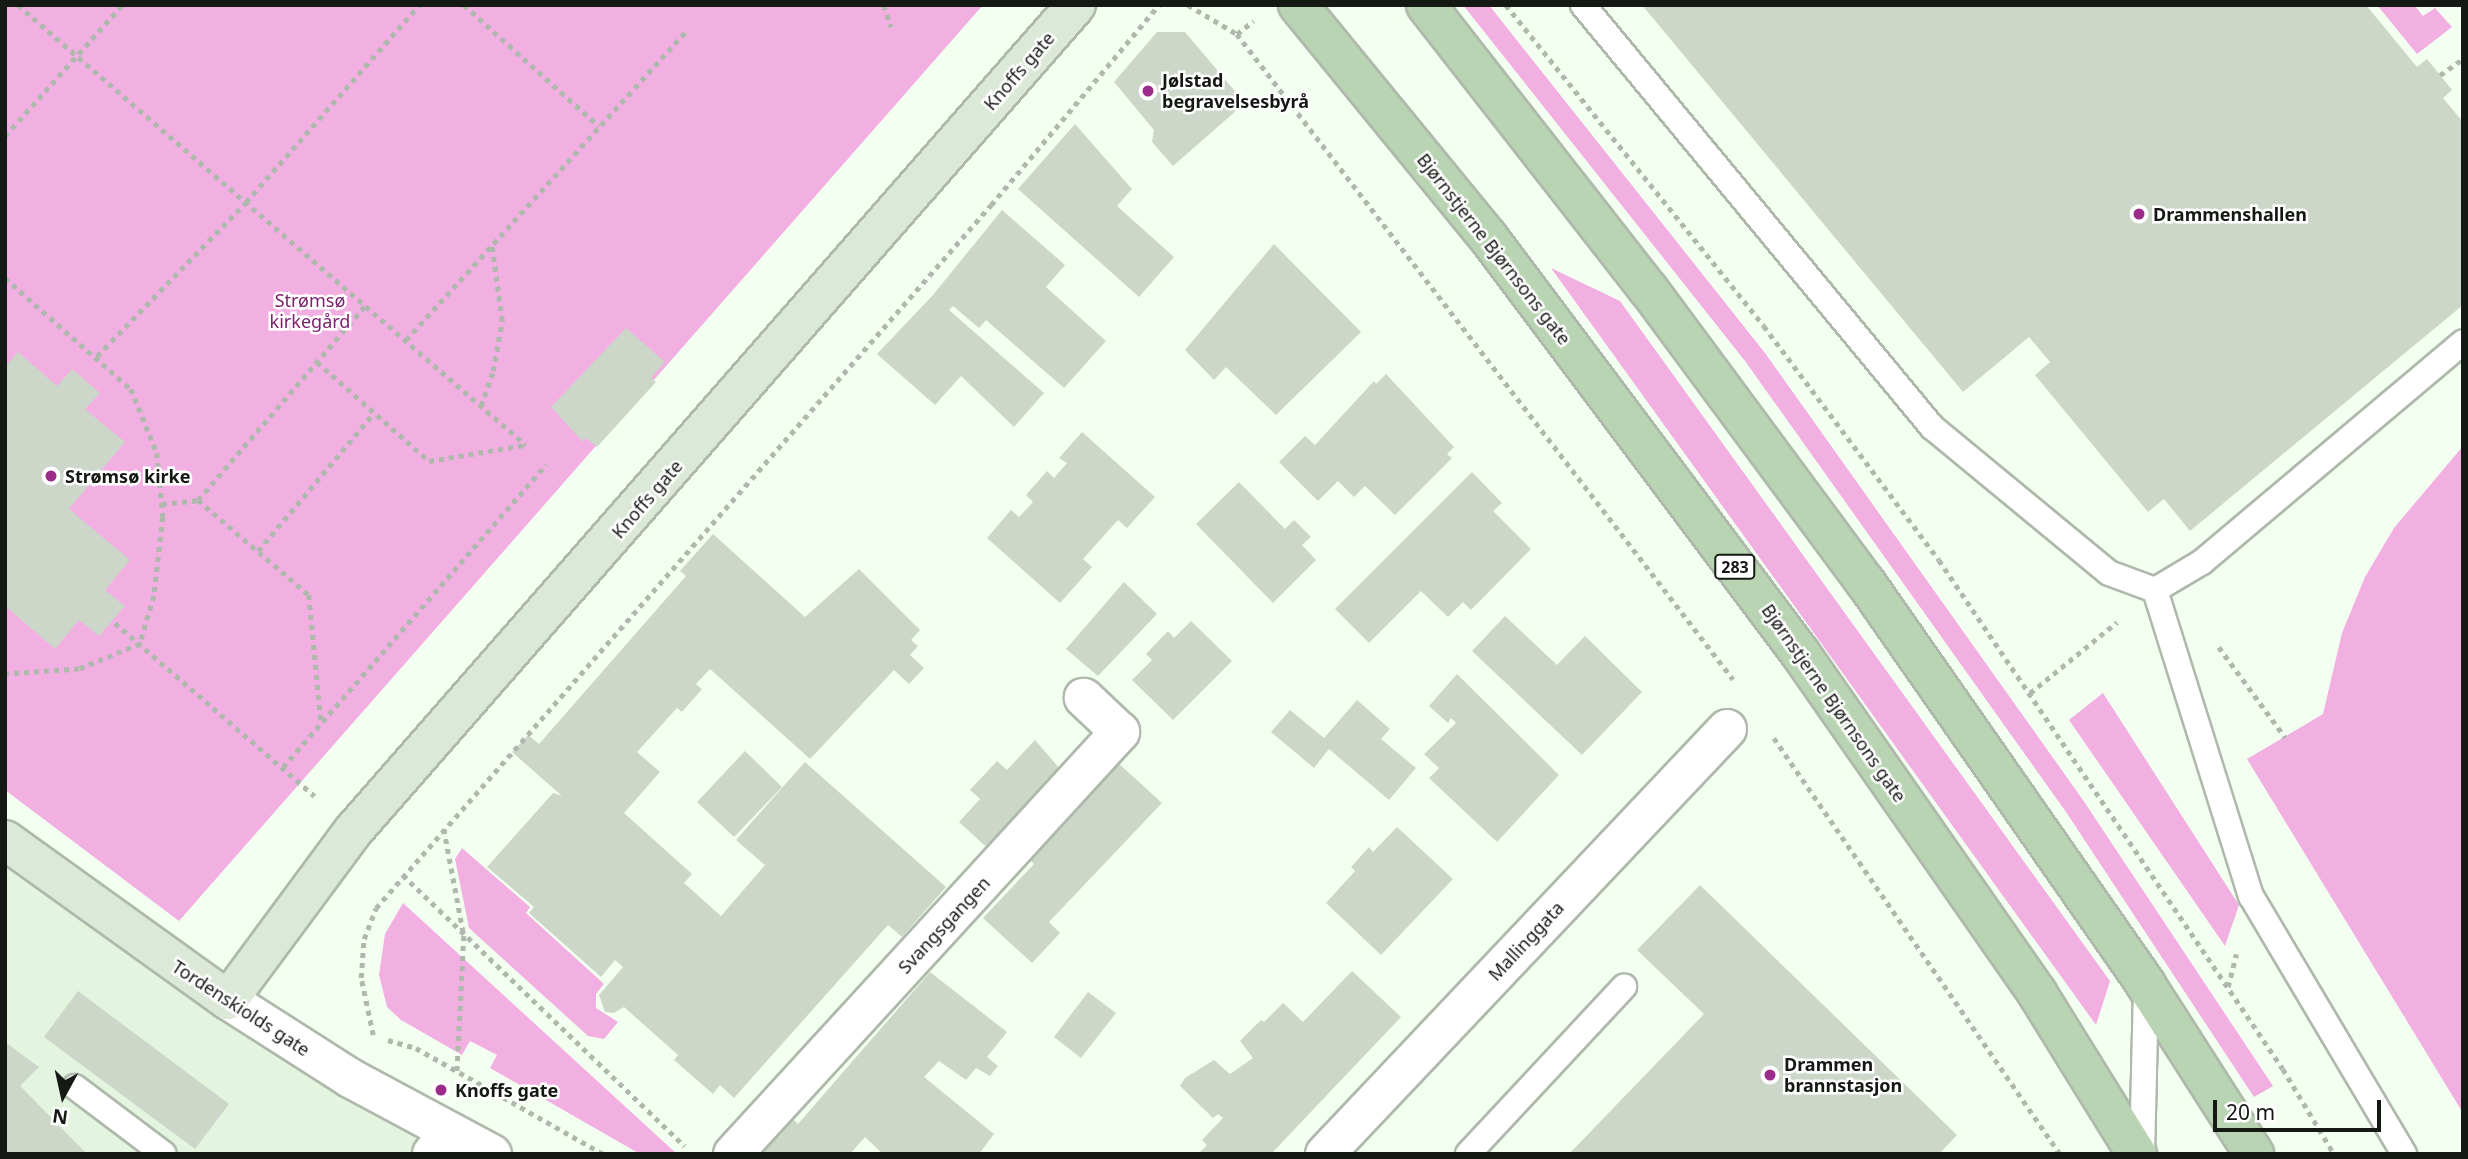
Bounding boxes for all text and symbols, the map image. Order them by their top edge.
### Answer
street label: Knoffs gate [979,27,1059,115]
place label: Jølstad begravelsesbyrå [1162,70,1309,112]
marker: Jølstad begravelsesbyrå [1140,83,1156,99]
street label: Bjørnstjerne Bjørnsons gate [1413,149,1575,349]
place label: Drammenshallen [2153,203,2307,225]
marker: Drammenshallen [2131,206,2147,222]
park label: Strømsø kirkegård [270,290,350,332]
street label: Knoffs gate [607,455,687,543]
place label: Strømsø kirke [65,465,190,487]
marker: Strømsø kirke [43,468,59,484]
road number: 283 [1714,554,1756,580]
street label: Bjørnstjerne Bjørnsons gate [1757,600,1911,806]
street label: Svangsgangen [894,872,994,978]
street label: Mallinggata [1484,897,1568,985]
street label: Tordenskiolds gate [168,955,314,1061]
place label: Drammen brannstasjon [1784,1054,1902,1096]
north arrow [28,1061,98,1131]
marker: Drammen brannstasjon [1762,1067,1778,1083]
place label: Knoffs gate [455,1079,558,1101]
marker: Knoffs gate [433,1082,449,1098]
scale bar [2216,1086,2384,1130]
text: 20 m [2226,1098,2275,1126]
text: N [51,1103,70,1131]

